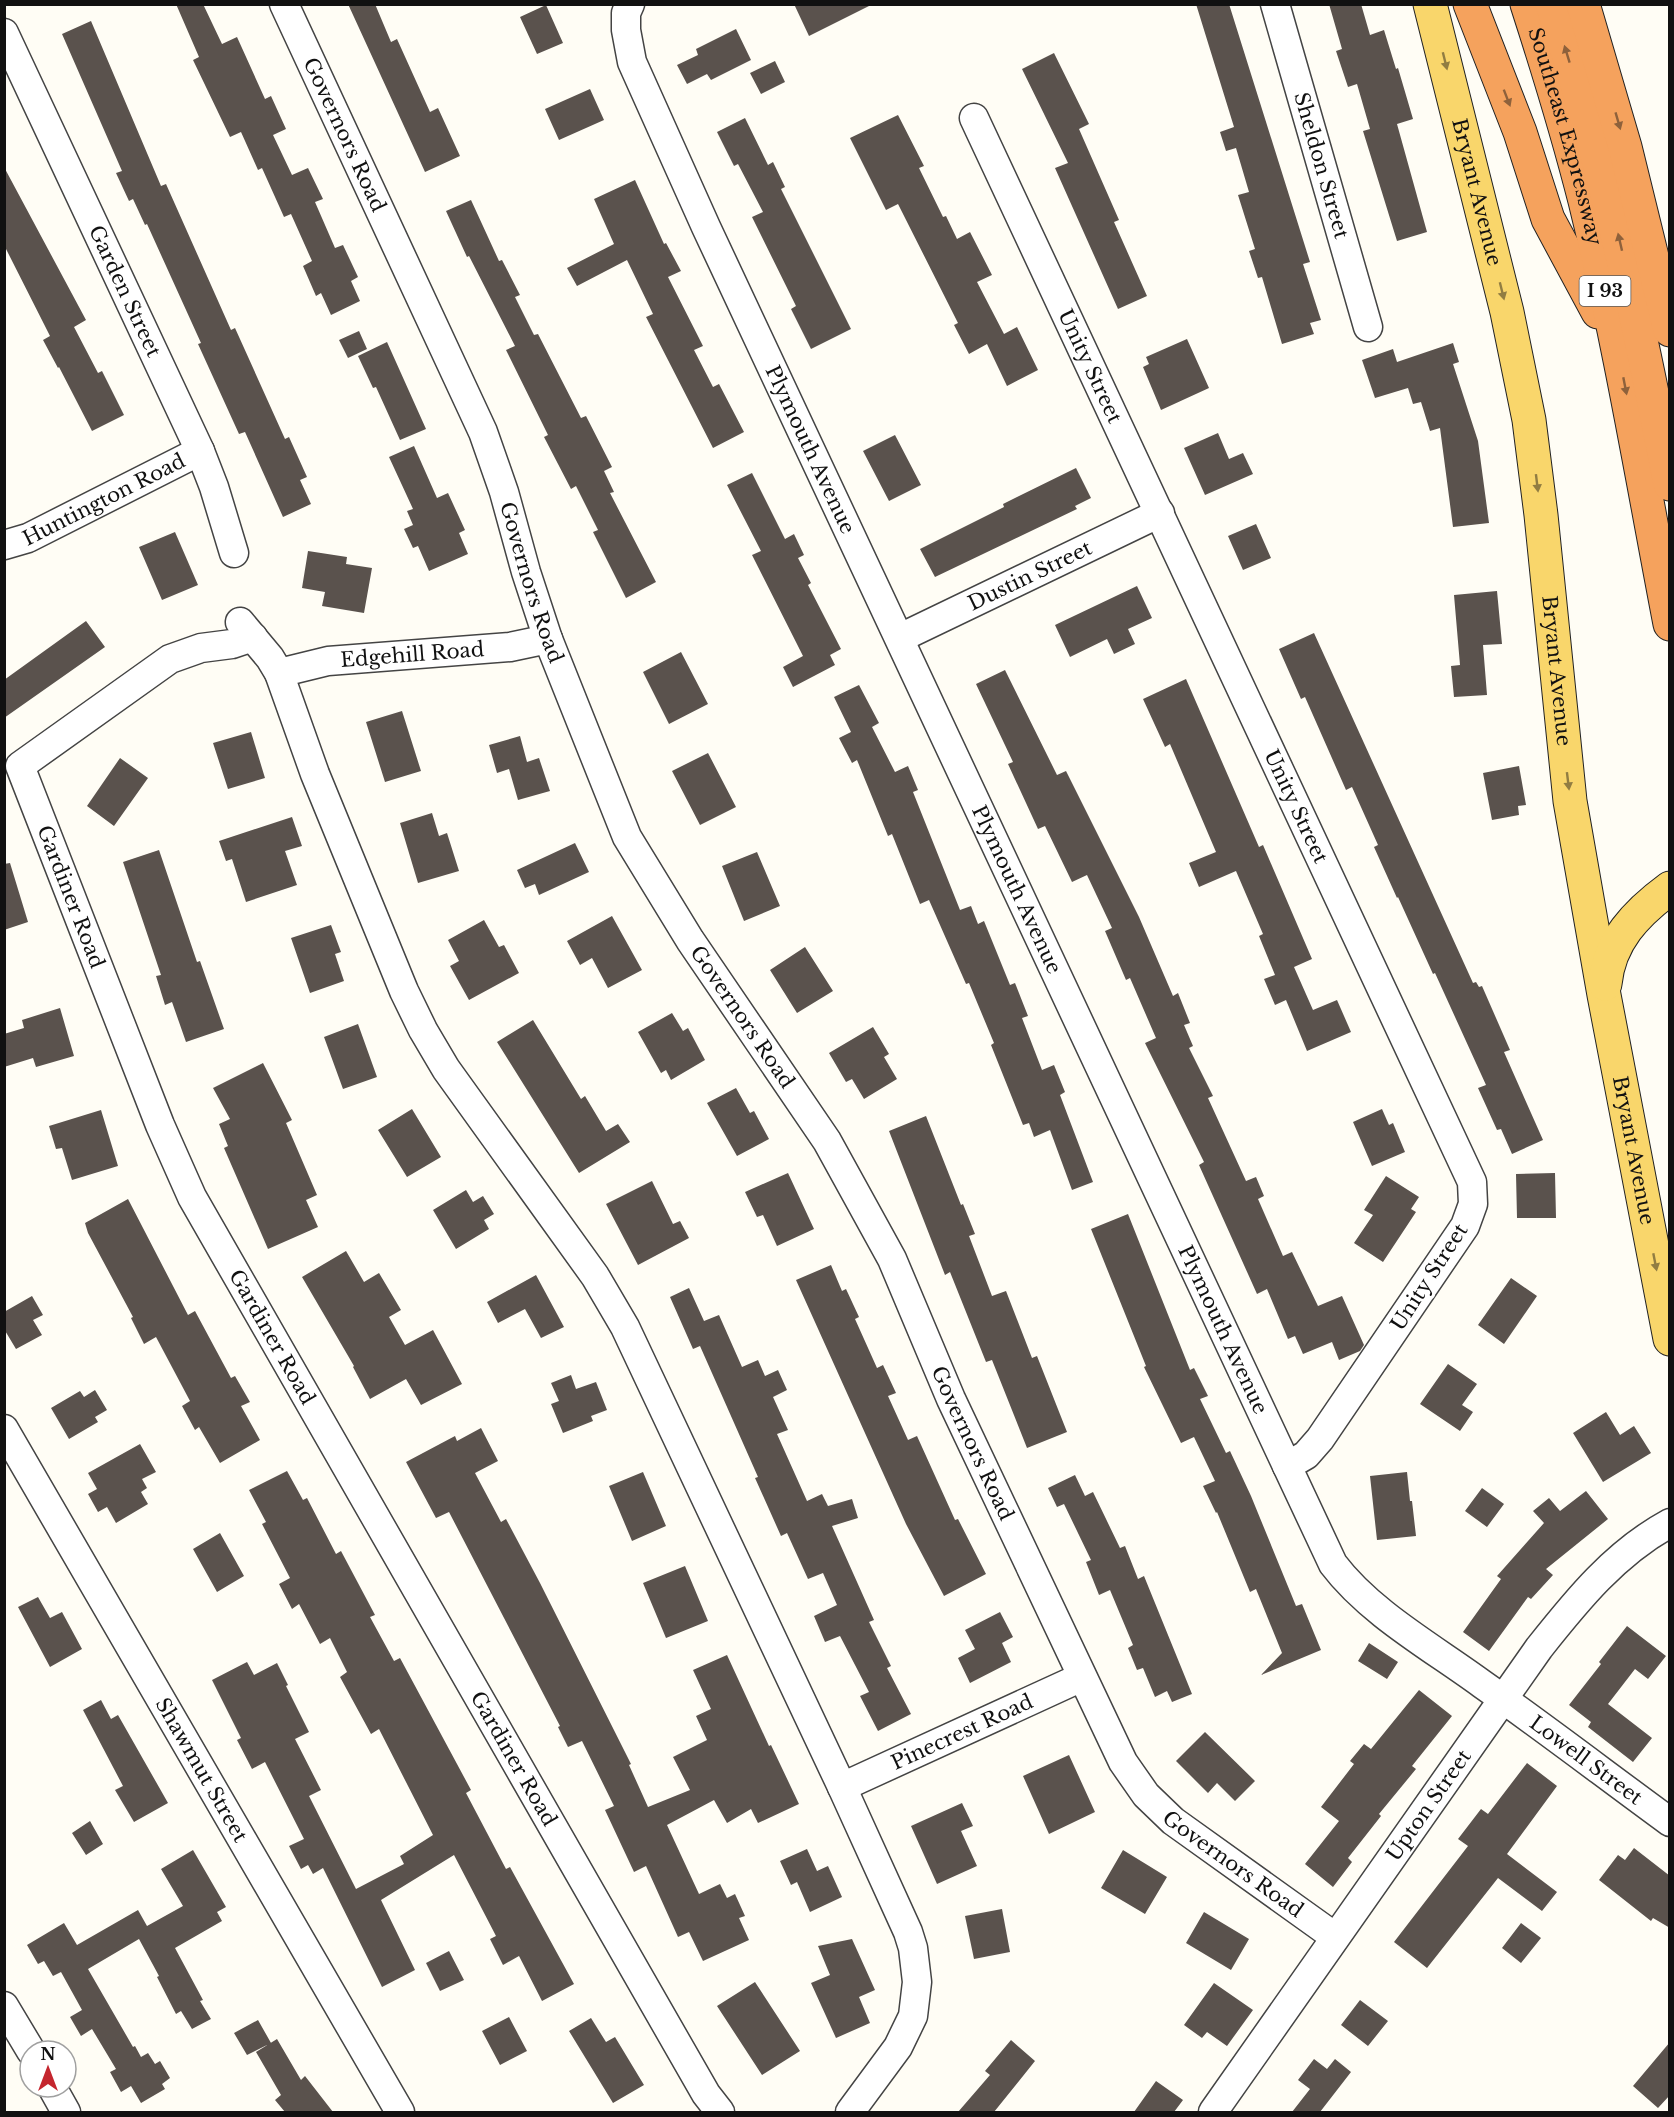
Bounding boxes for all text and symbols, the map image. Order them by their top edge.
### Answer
street label: Southeast Expressway [1523,25,1607,248]
one-way arrow [1562,45,1572,63]
one-way arrow [1440,52,1450,70]
street label: Governors Road [299,54,391,216]
one-way arrow [1502,89,1512,107]
street label: Sheldon Street [1289,90,1354,242]
one-way arrow [1614,112,1623,130]
street label: Bryant Avenue [1447,116,1507,268]
street label: Garden Street [84,221,166,361]
one-way arrow [1614,232,1624,251]
road number: I 93 [1580,276,1630,306]
one-way arrow [1498,282,1508,300]
street label: Unity Street [1053,305,1127,427]
street label: Plymouth Avenue [761,361,860,538]
one-way arrow [1621,377,1630,396]
street label: Huntington Road [19,449,189,551]
one-way arrow [1533,473,1542,492]
street label: Governors Road [495,499,568,666]
street label: Dustin Street [964,536,1096,616]
street label: Bryant Avenue [1537,594,1576,747]
street label: Edgehill Road [340,637,485,672]
street label: Unity Street [1259,746,1333,867]
one-way arrow [1563,772,1572,791]
street label: Plymouth Avenue [967,801,1066,978]
street label: Gardiner Road [32,822,110,972]
street label: Governors Road [685,941,799,1093]
street label: Bryant Avenue [1608,1074,1660,1227]
street label: Unity Street [1385,1219,1473,1335]
street label: Plymouth Avenue [1173,1241,1273,1418]
one-way arrow [1651,1253,1660,1272]
street label: Gardiner Road [224,1265,320,1409]
street label: Governors Road [927,1362,1019,1524]
street label: Gardiner Road [466,1687,562,1830]
street label: Pinecrest Road [887,1689,1037,1775]
street label: Shawmut Street [150,1693,253,1847]
street label: Lowell Street [1525,1710,1648,1810]
street label: Upton Street [1381,1744,1476,1866]
street label: Governors Road [1158,1805,1308,1922]
north arrow [18,2039,78,2099]
text: N [40,2044,56,2064]

